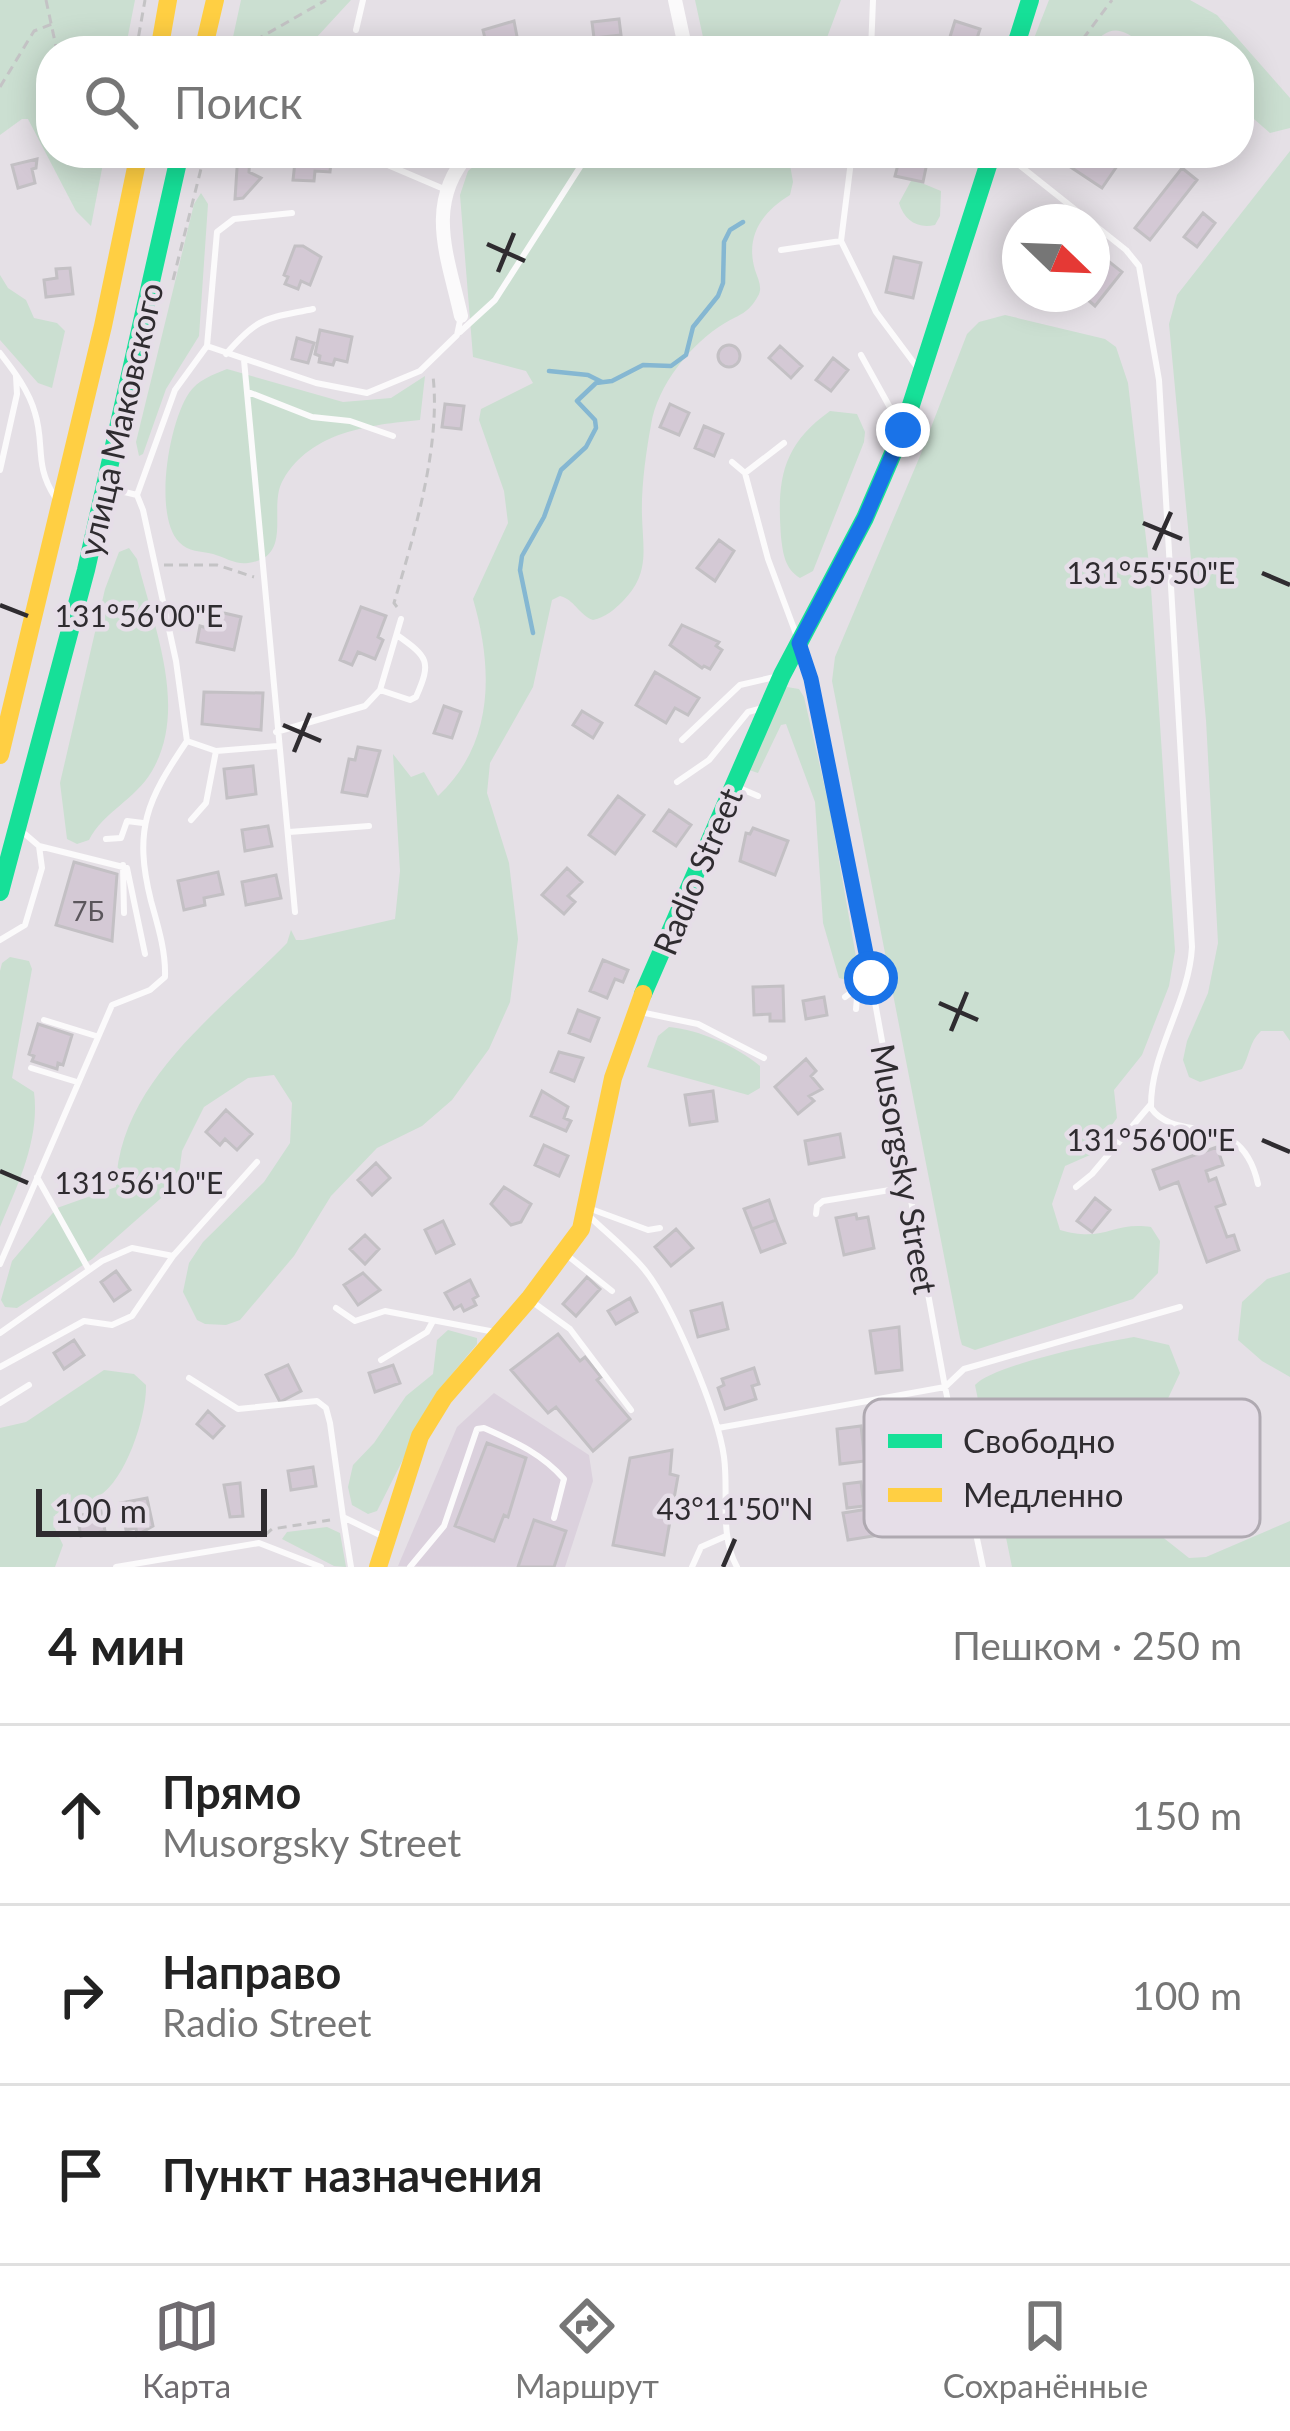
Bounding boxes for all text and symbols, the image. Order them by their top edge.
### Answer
search box [36,36,1254,168]
icon: search [78,69,144,135]
text: Поиск [174,75,303,129]
north arrow [1002,204,1110,312]
street label: улица Маковского [69,279,171,559]
route end [876,403,930,457]
text: 131°55'50"E [1067,554,1235,590]
text: 131°56'00"E [55,597,223,633]
street label: Radio Street [644,781,750,960]
house number: 7Б [72,894,104,927]
route start [844,951,898,1005]
street label: Musorgsky Street [863,1041,947,1297]
text: 131°56'00"E [1067,1121,1235,1157]
text: 131°56'10"E [55,1164,223,1200]
legend [864,1399,1260,1537]
text: Свободно [963,1420,1115,1460]
text: Медленно [963,1474,1123,1514]
scale bar [36,1483,267,1536]
text: 100 m [54,1490,147,1530]
text: 43°11'50"N [657,1490,813,1526]
text: 4 мин [48,1615,185,1676]
text: Пешком · 250 m [952,1622,1242,1668]
text: Прямо [162,1765,301,1819]
icon: ahead [48,1782,114,1848]
text: 150 m [1132,1792,1242,1838]
text: Musorgsky Street [162,1819,461,1865]
text: Направо [162,1945,341,1999]
icon: right [48,1962,114,2028]
text: 100 m [1132,1972,1242,2018]
text: Radio Street [162,1999,372,2045]
icon: arrive [48,2142,114,2208]
text: Пункт назначения [162,2148,543,2202]
tab: Карта [142,2293,231,2405]
tab: Маршрут [515,2293,659,2405]
tab: Сохранённые [943,2293,1148,2405]

